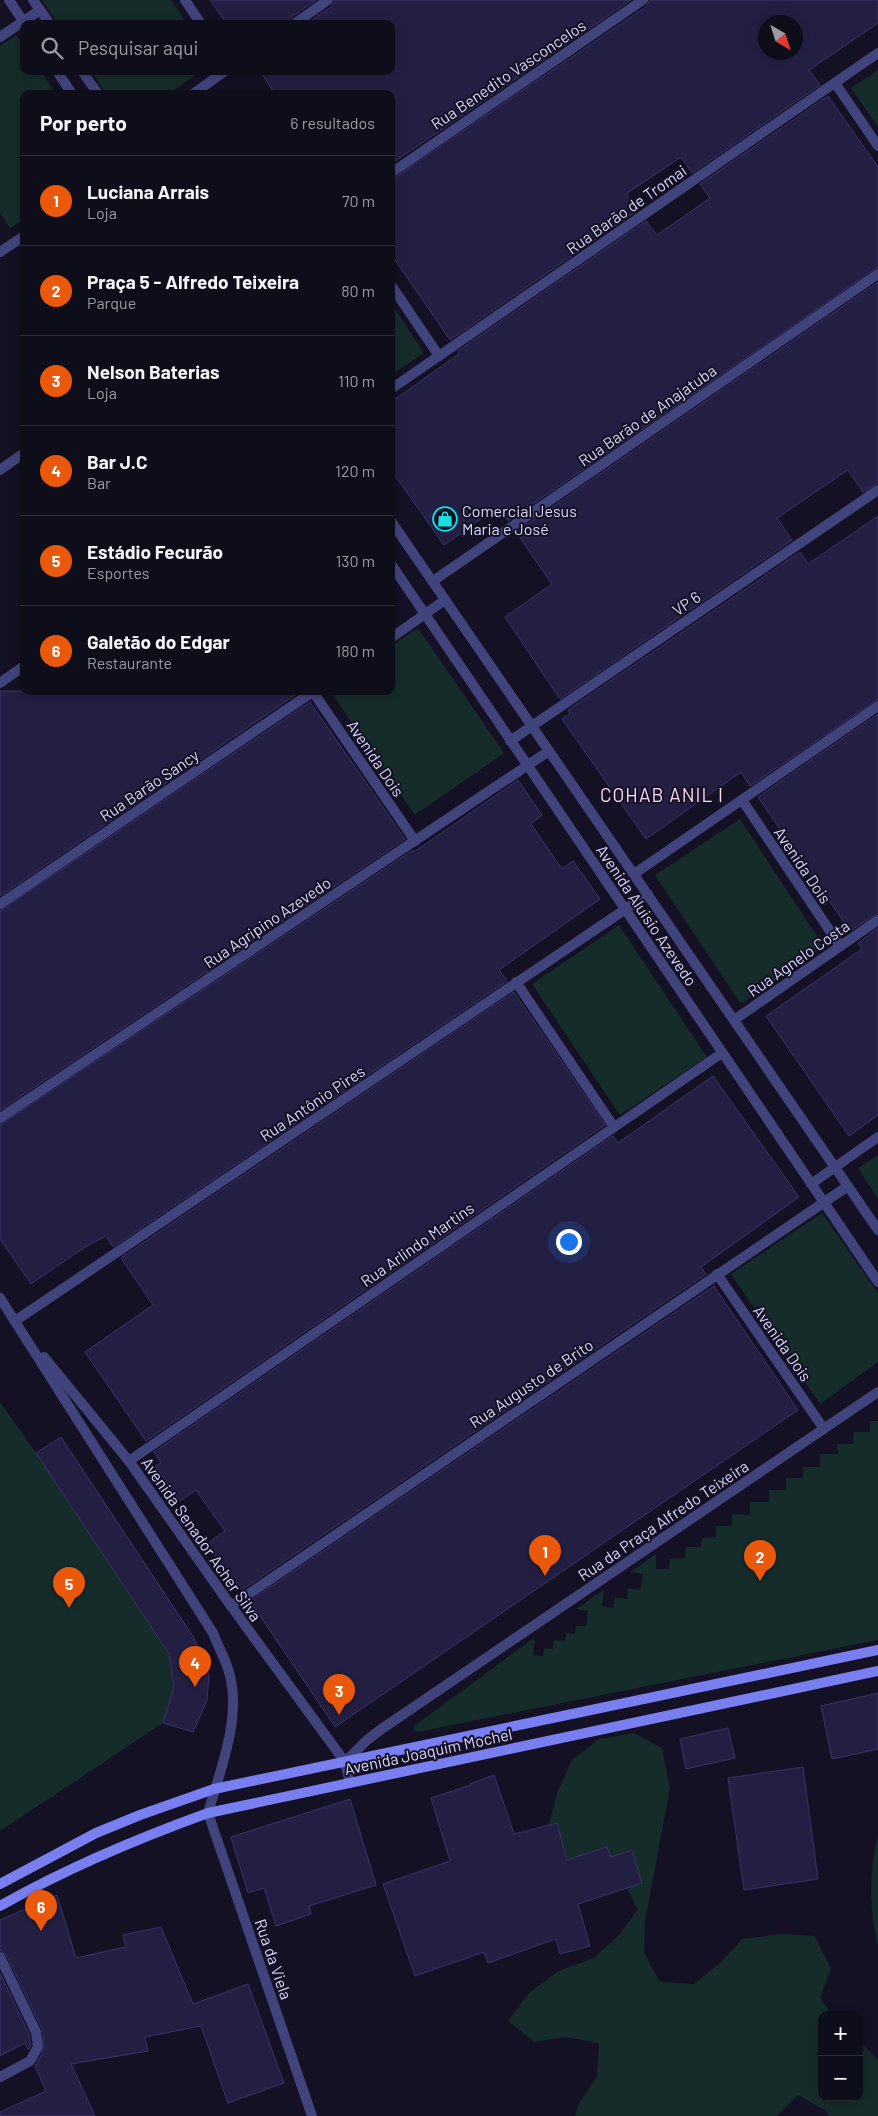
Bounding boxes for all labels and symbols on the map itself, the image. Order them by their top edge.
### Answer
street label: Rua Benedito Vasconcelos [427,15,589,133]
north arrow [758,15,803,60]
street label: Rua Barão de Tromai [562,160,690,258]
street label: Rua Barão de Anajatuba [574,360,720,470]
place label: Comercial Jesus Maria e José [462,501,577,538]
shop icon: Comercial Jesus Maria e José [432,506,458,532]
street label: VP 6 [668,587,704,619]
street label: Avenida Dois [343,716,409,800]
street label: Rua Barão Sancy [96,745,203,825]
district label: COHAB ANIL I [600,783,724,806]
street label: Avenida Dois [770,823,836,907]
street label: Avenida Aluisio Azevedo [593,841,701,989]
street label: Rua Agripino Azevedo [200,872,334,972]
street label: Rua Agnelo Costa [743,916,853,1000]
street label: Rua Antônio Pires [256,1061,368,1145]
street label: Rua Arlindo Martins [357,1198,477,1290]
your location [556,1229,582,1255]
street label: Avenida Dois [750,1301,816,1385]
street label: Rua Augusto de Brito [466,1335,596,1431]
street label: Avenida Senador Acher Silva [138,1453,266,1625]
street label: Rua da Praça Alfredo Teixeira [574,1456,752,1584]
pin: 1 [529,1535,561,1576]
pin: 2 [744,1540,776,1581]
pin: 5 [53,1567,85,1608]
pin: 4 [179,1646,211,1687]
pin: 3 [323,1674,355,1715]
street label: Avenida Joaquim Mochel [342,1724,514,1778]
pin: 6 [25,1890,57,1931]
street label: Rua da Viela [251,1916,297,2002]

